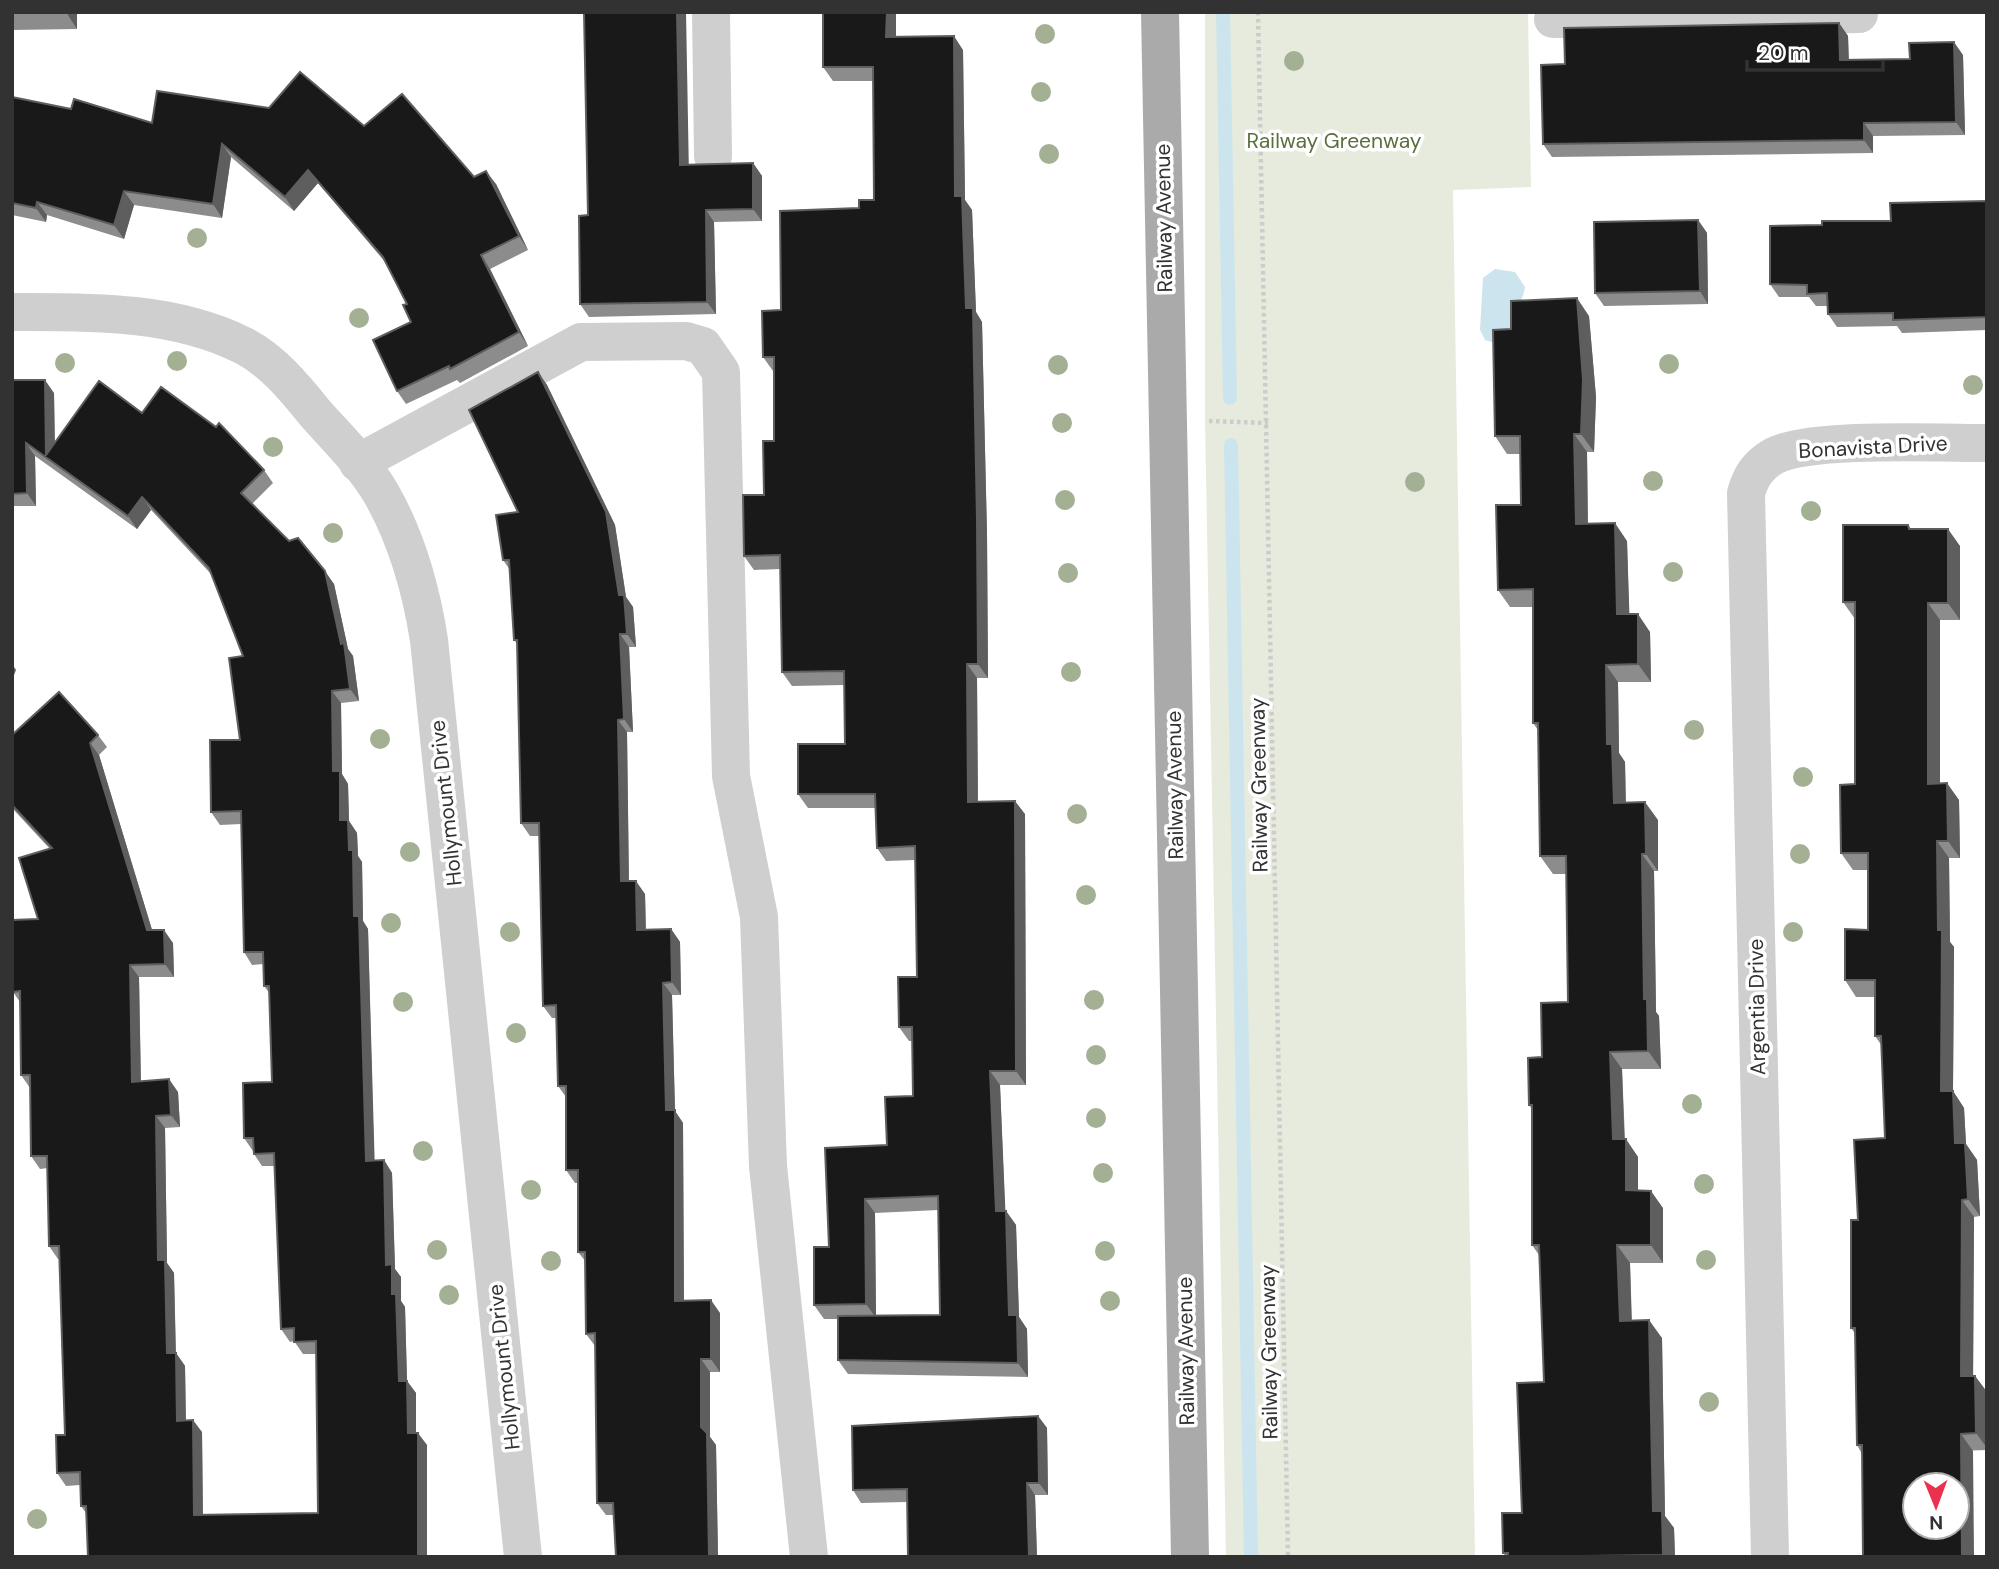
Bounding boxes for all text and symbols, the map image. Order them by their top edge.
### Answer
scale bar [1747,28,1884,72]
text: 20 m [1758,39,1809,67]
park label: Railway Greenway [1247,127,1422,155]
street label: Railway Avenue [1149,143,1179,293]
street label: Bonavista Drive [1798,429,1948,465]
street label: Railway Greenway [1243,697,1275,873]
street label: Railway Avenue [1160,710,1190,860]
street label: Hollymount Drive [423,719,469,887]
street label: Argentia Drive [1742,938,1772,1076]
street label: Railway Greenway [1253,1264,1285,1440]
street label: Railway Avenue [1171,1276,1201,1426]
street label: Hollymount Drive [481,1283,527,1451]
north arrow [1901,1471,1971,1541]
text: N [1929,1510,1943,1535]

